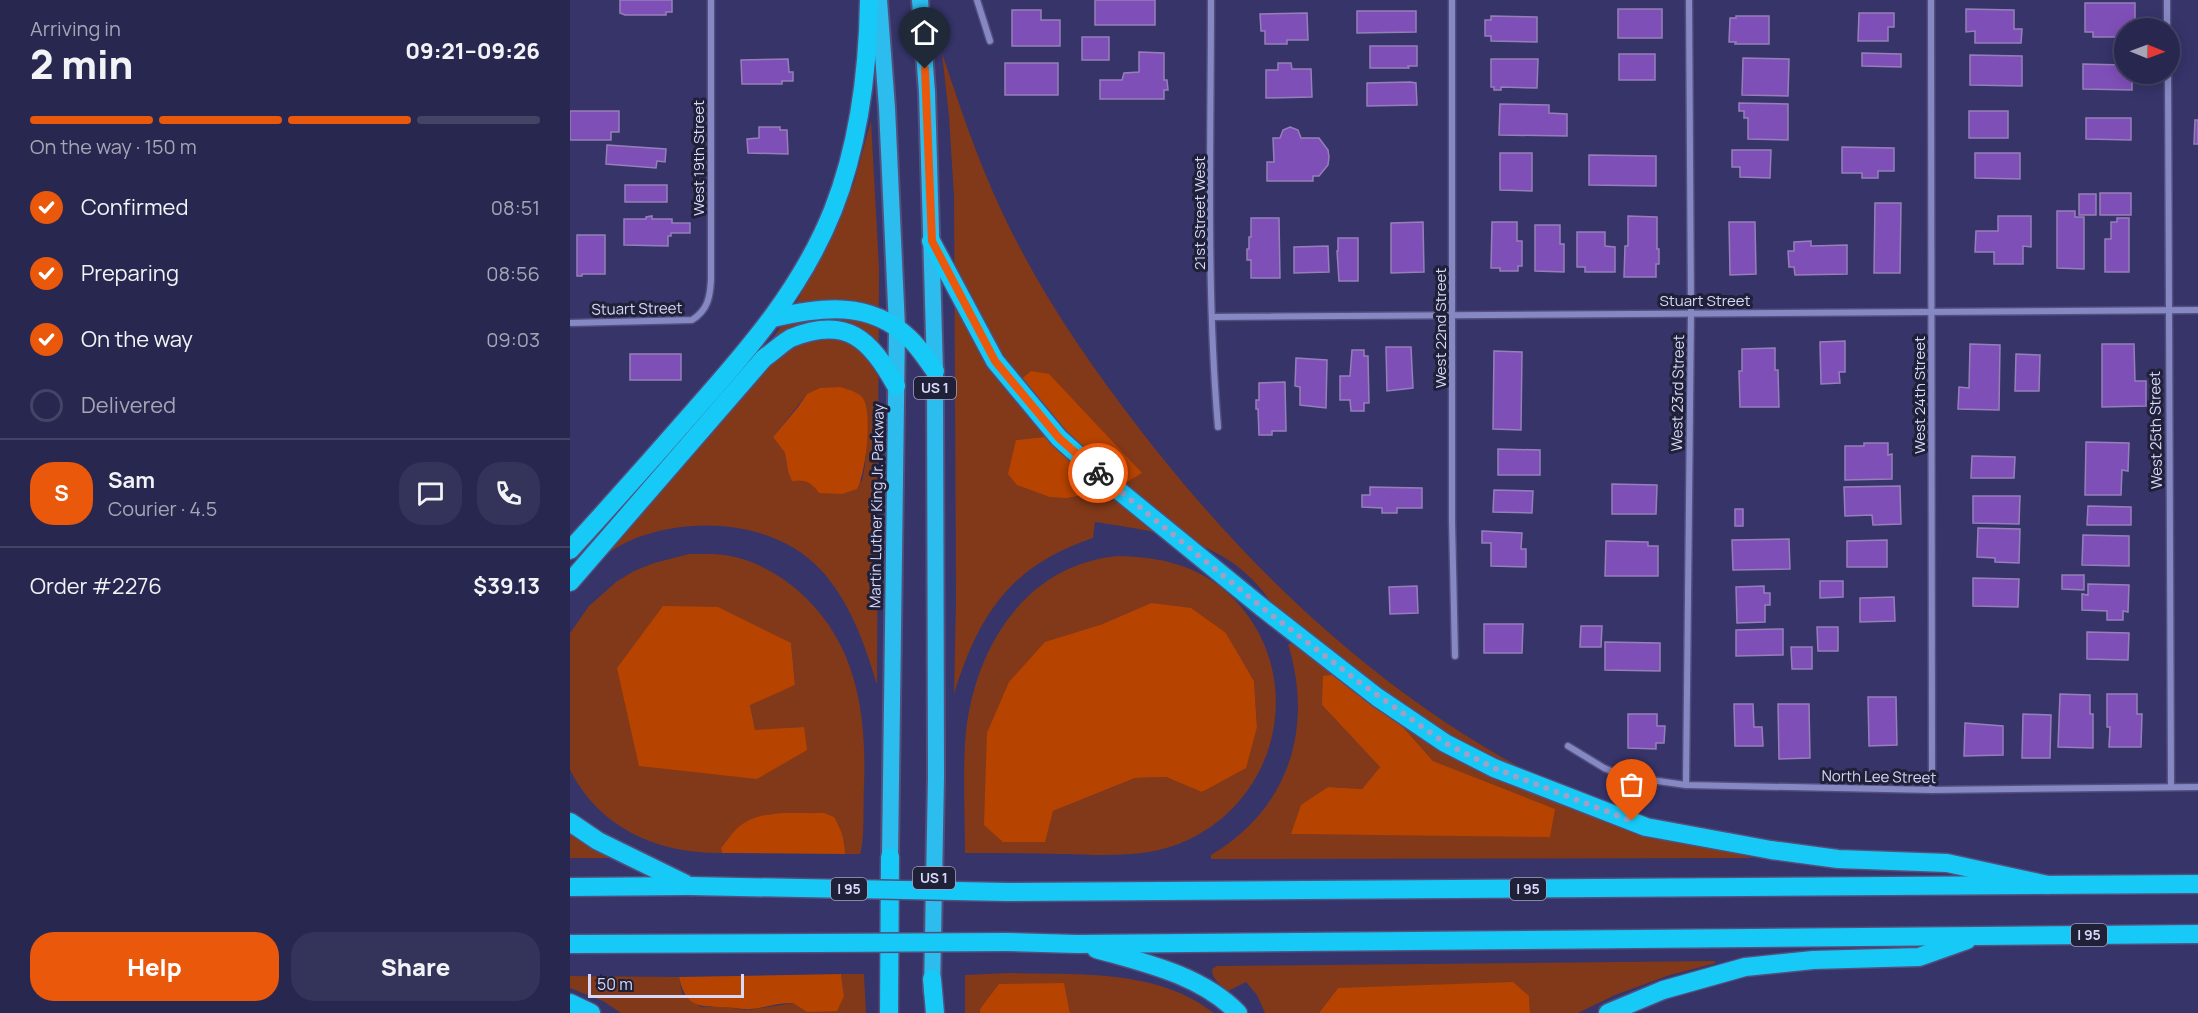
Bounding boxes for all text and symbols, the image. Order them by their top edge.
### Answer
pin [899,7,950,69]
text: Arriving in [30,15,121,42]
icon: home [908,16,941,49]
north arrow [2114,18,2180,84]
map controls [2114,18,2180,84]
text: 09:21–09:26 [405,36,540,66]
text: 2 min [30,37,133,91]
street label: West 19th Street [688,100,709,216]
text: On the way · 150 m [30,133,197,160]
street label: 21st Street West [1189,156,1210,270]
icon: check [30,191,63,224]
text: Confirmed [81,192,189,222]
text: 08:51 [491,194,540,221]
icon: check [30,257,63,290]
text: Preparing [81,258,179,288]
text: 08:56 [486,260,540,287]
street label: West 22nd Street [1430,268,1451,388]
street label: Stuart Street [1660,290,1750,311]
street label: Stuart Street [591,297,683,320]
icon: check [30,323,63,356]
text: On the way [81,324,193,354]
text: 09:03 [486,326,540,353]
street label: West 23rd Street [1666,334,1689,452]
street label: West 24th Street [1909,336,1930,454]
street label: West 25th Street [2144,371,2167,489]
road number: US 1 [914,377,956,399]
text: Delivered [81,390,176,420]
street label: Martin Luther King Jr. Parkway [864,404,889,608]
courier [1068,443,1128,503]
icon: bike [1082,457,1115,490]
button: chat [399,462,462,525]
button: phone [477,462,540,525]
text: Sam [108,465,155,495]
text: S [54,478,69,508]
text: Courier · 4.5 [108,495,217,522]
text: Order #2276 [30,571,162,601]
text: $39.13 [473,571,540,601]
pin [1606,759,1657,821]
street label: North Lee Street [1821,765,1937,788]
icon: bag [1615,768,1648,801]
road number: US 1 [913,867,955,889]
road number: I 95 [831,878,867,900]
road number: I 95 [1510,878,1546,900]
road number: I 95 [2071,924,2107,946]
button: Help [30,932,279,1001]
button: Share [291,932,540,1001]
scale bar [588,971,744,998]
text: 50 m [597,973,633,995]

